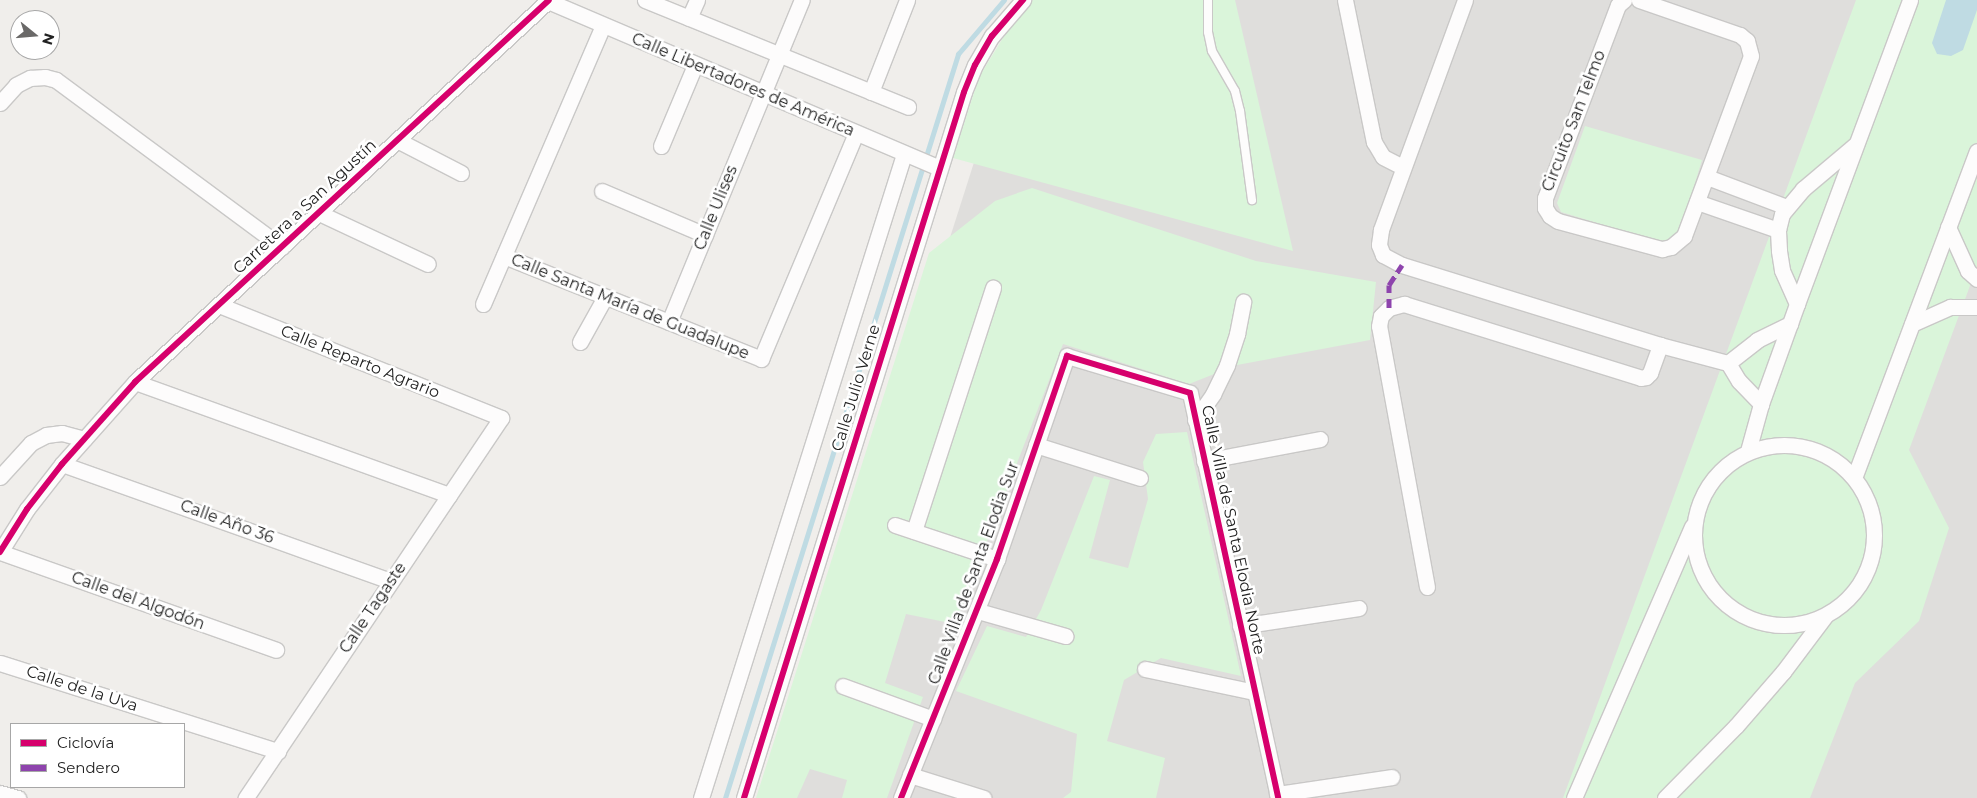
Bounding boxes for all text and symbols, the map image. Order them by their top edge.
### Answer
north arrow [10,10,60,60]
street label: Calle Libertadores de América [629,29,857,141]
text: N [38,31,59,47]
street label: Circuito San Telmo [1538,48,1610,194]
street label: Carretera a San Agustín [230,136,380,278]
street label: Calle Ulises [690,163,742,253]
street label: Calle Santa María de Guadalupe [508,250,752,364]
street label: Calle Reparto Agrario [278,321,442,403]
street label: Calle Julio Verne [828,322,884,454]
street label: Calle Villa de Santa Elodia Norte [1197,404,1269,656]
street label: Calle Villa de Santa Elodia Sur [925,459,1023,687]
street label: Calle Año 36 [177,496,277,548]
street label: Calle Tagaste [336,559,410,657]
street label: Calle del Algodón [69,568,207,634]
street label: Calle de la Uva [24,662,140,716]
legend [10,723,185,788]
text: Ciclovía [57,733,114,752]
text: Sendero [57,758,120,777]

